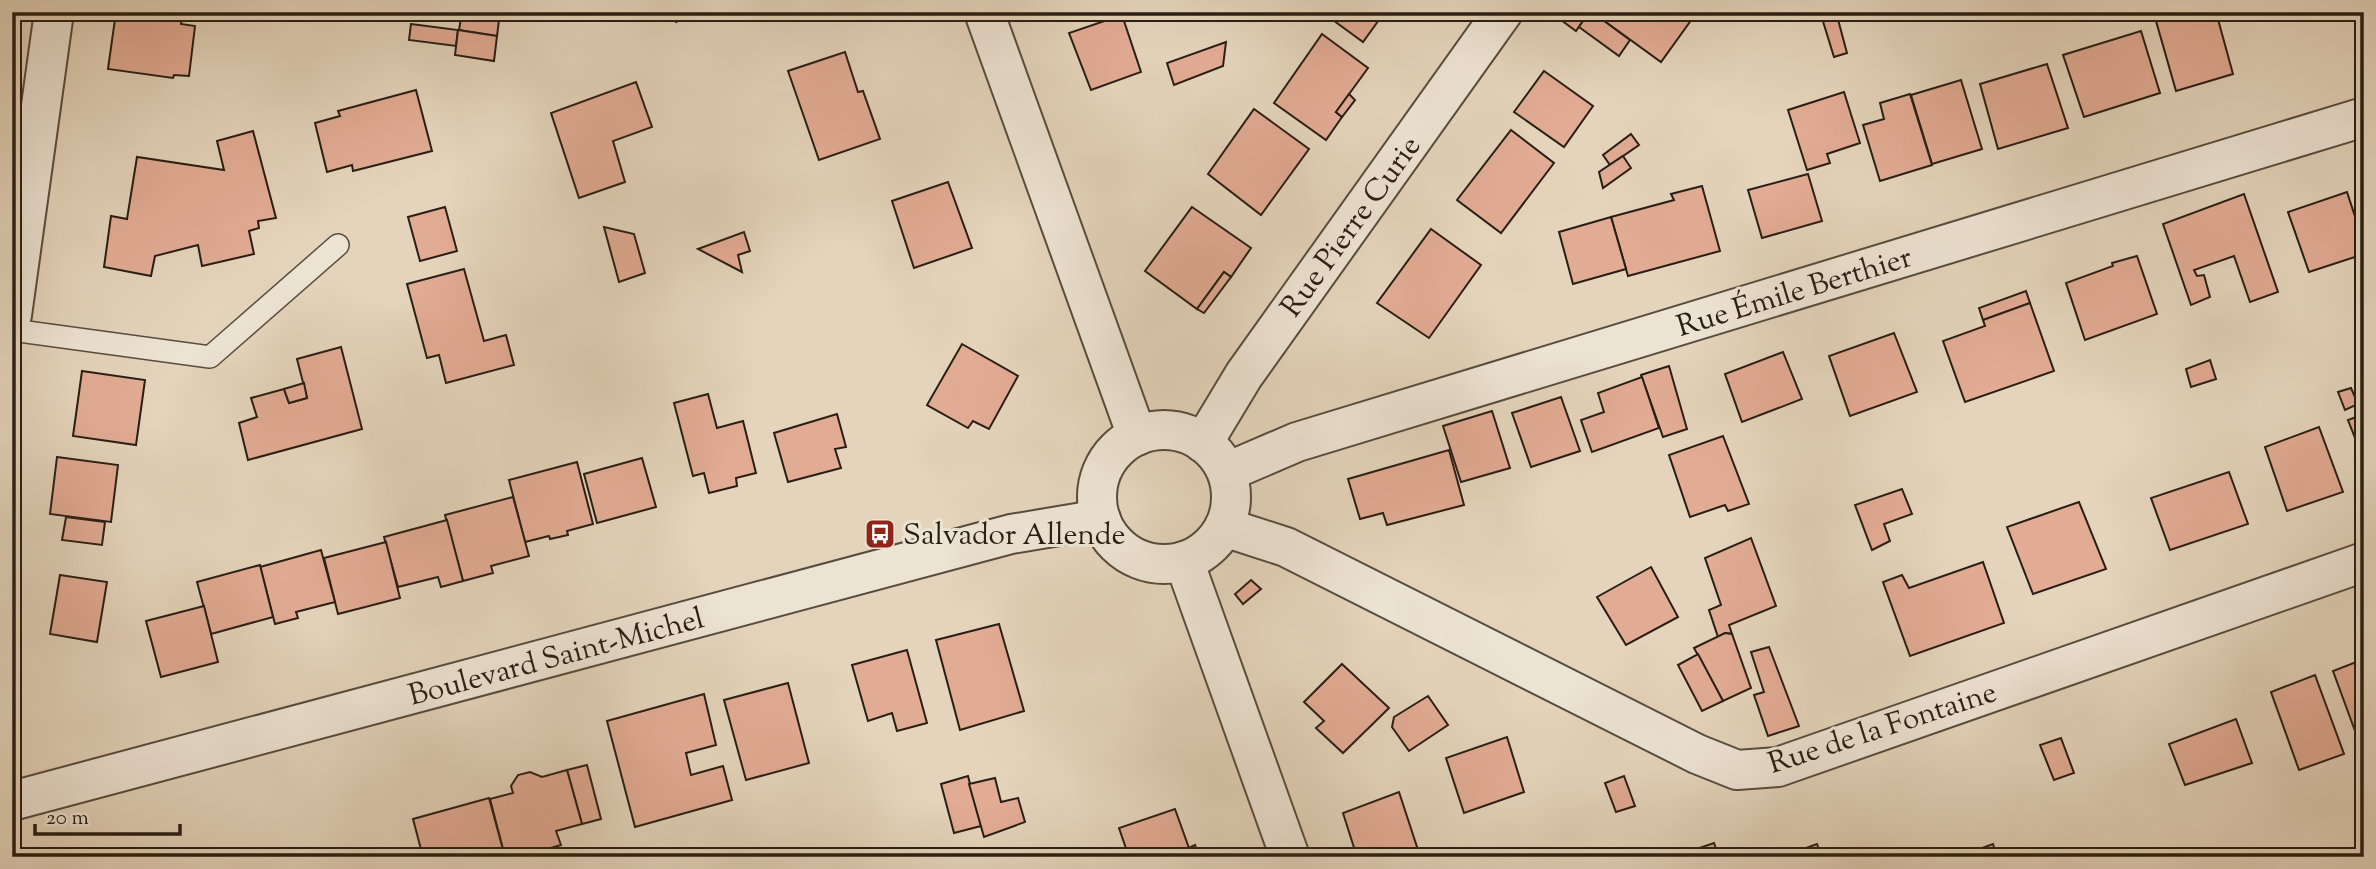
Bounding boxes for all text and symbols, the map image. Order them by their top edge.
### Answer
street label: Rue Pierre Curie [1272,128,1433,327]
street label: Rue Émile Berthier [1672,237,1918,350]
place label: Salvador Allende [903,515,1125,558]
bus stop icon: Salvador Allende [863,517,897,551]
street label: Boulevard Saint-Michel [404,598,709,719]
street label: Rue de la Fontaine [1763,672,2003,787]
scale bar [35,792,180,836]
text: 20 m [46,804,89,834]

